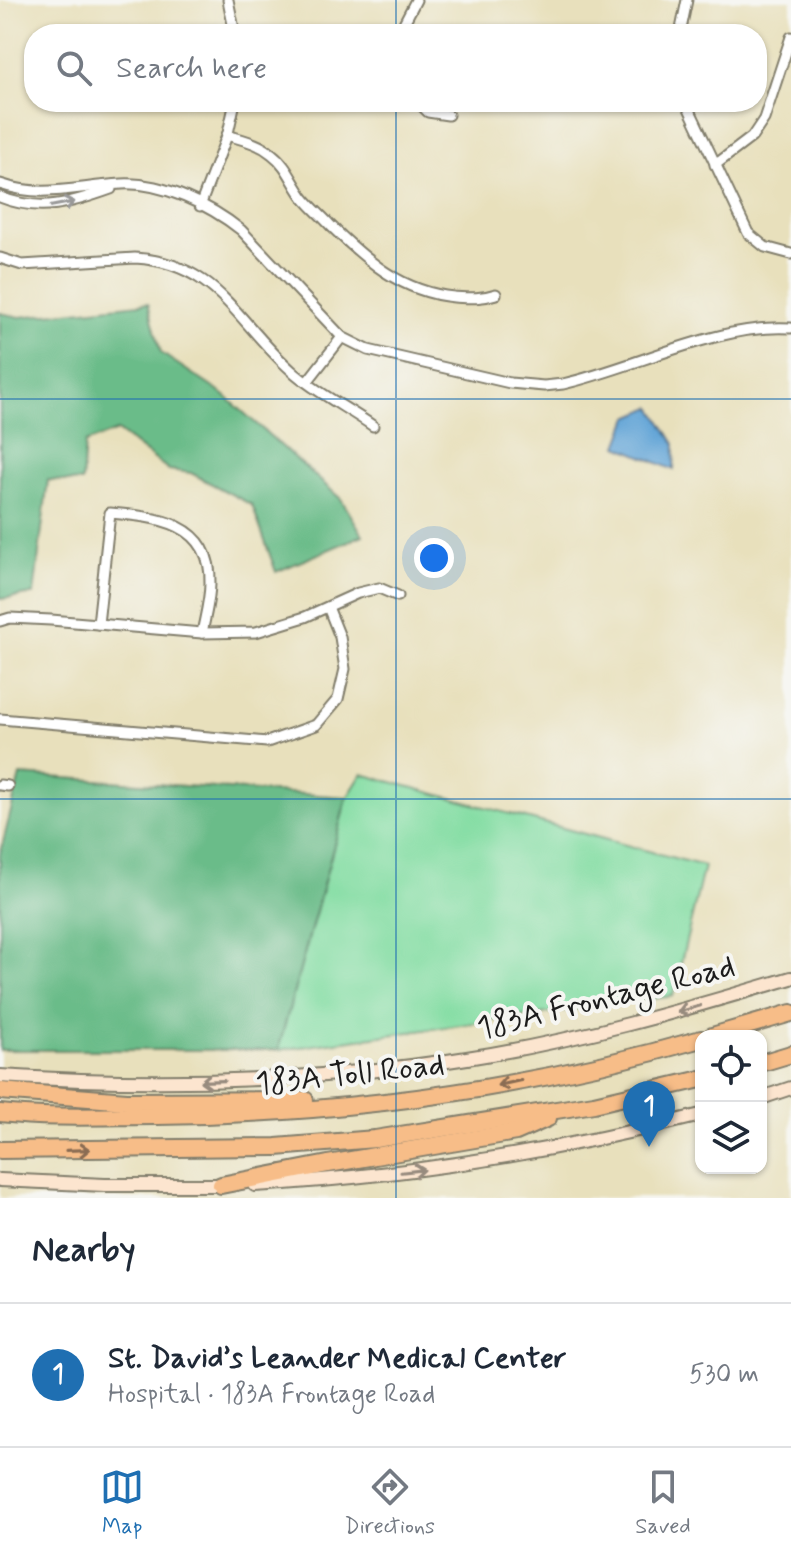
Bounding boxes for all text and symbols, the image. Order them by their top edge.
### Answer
search box [24,24,767,112]
icon: search [52,46,96,90]
text: Search here [116,49,267,88]
one-way arrow [50,196,76,211]
your location [414,538,454,578]
street label: 183A Frontage Road [473,946,740,1052]
one-way arrow [677,1002,703,1017]
map controls [695,1030,767,1174]
button: locate [695,1030,767,1102]
street label: 183A Toll Road [254,1044,446,1106]
one-way arrow [199,1074,226,1089]
one-way arrow [497,1076,523,1091]
pin: 1 [623,1081,675,1147]
button: layers [695,1102,767,1174]
one-way arrow [64,1142,91,1157]
one-way arrow [399,1163,426,1178]
text: Nearby [32,1228,136,1273]
text: St. David’s Leander Medical Center [108,1339,566,1378]
text: 1 [52,1358,64,1392]
text: 530 m [689,1358,759,1392]
text: Hospital · 183A Frontage Road [108,1378,435,1412]
tab: Map [100,1465,144,1541]
tab: Directions [344,1465,435,1541]
tab: Saved [635,1465,691,1541]

